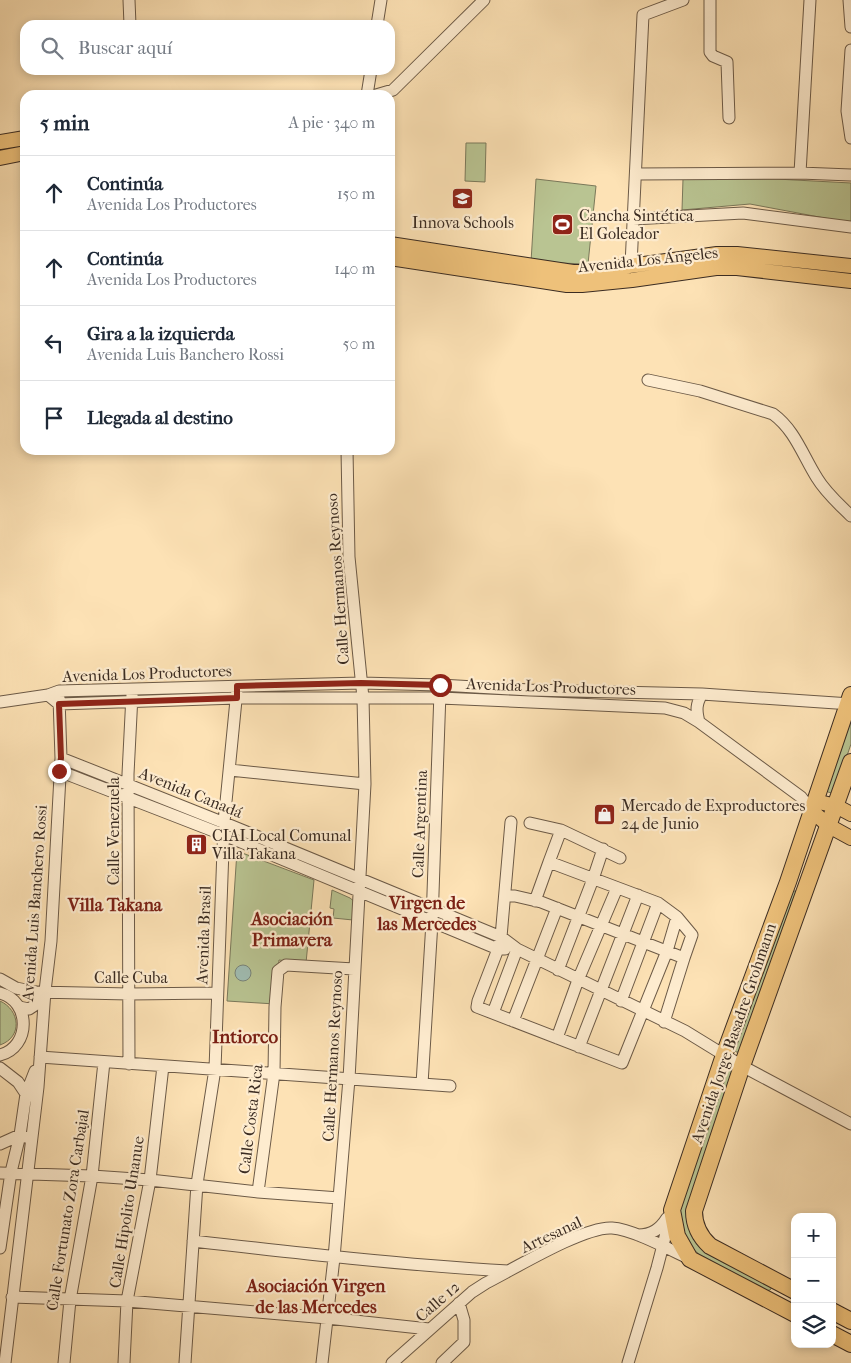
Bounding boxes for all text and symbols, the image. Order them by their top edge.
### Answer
search box [20,20,395,75]
icon: search [38,34,66,62]
text: Buscar aquí [78,37,172,59]
text: 5 min [40,111,89,135]
text: A pie · 340 m [288,113,375,132]
text: Continúa [87,173,163,195]
icon: ahead [40,179,68,207]
text: 150 m [337,184,375,203]
school or university icon: Innova Schools [451,186,475,210]
text: Avenida Los Productores [87,195,257,214]
place label: Cancha Sintética El Goleador [579,206,694,243]
sports icon: Cancha Sintética El Goleador [551,212,575,236]
place label: Innova Schools [412,213,514,232]
street label: Avenida Los Ángeles [576,242,719,276]
text: Continúa [87,248,163,270]
icon: ahead [40,254,68,282]
text: 140 m [334,259,375,278]
text: Avenida Los Productores [87,270,257,289]
text: Gira a la izquierda [87,323,234,345]
icon: left [40,329,68,357]
text: 50 m [343,334,375,353]
text: Avenida Luis Banchero Rossi [87,345,284,364]
icon: arrive [40,404,68,432]
text: Llegada al destino [87,407,233,429]
street label: Calle Hermanos Reynoso [322,493,353,665]
street label: Avenida Los Productores [61,661,232,686]
route start [429,674,452,697]
street label: Avenida Los Productores [465,674,636,699]
route end [48,760,71,783]
street label: Avenida Canadá [135,763,246,822]
street label: Calle Argentina [408,769,431,878]
street label: Calle Venezuela [104,776,123,885]
place label: Mercado de Exproductores 24 de Junio [621,796,805,833]
shop icon: Mercado de Exproductores 24 de Junio [593,802,617,826]
street label: Avenida Luis Banchero Rossi [18,804,51,1003]
place label: CIAI Local Comunal Villa Takana [211,826,352,863]
building icon: CIAI Local Comunal Villa Takana [184,832,208,856]
street label: Avenida Brasil [192,885,215,986]
district label: Virgen de las Mercedes [377,893,477,935]
district label: Villa Takana [67,895,163,916]
district label: Asociación Primavera [250,909,333,951]
street label: Avenida Jorge Basadre Grohmann [686,920,780,1147]
street label: Calle Cuba [94,968,168,987]
street label: Calle Hermanos Reynoso [319,970,346,1142]
district label: Intiorco [212,1026,278,1048]
street label: Calle Costa Rica [234,1063,267,1175]
street label: Calle Fortunato Zora Carbajal [42,1108,93,1312]
street label: Calle Hipolito Unanue [105,1135,148,1289]
street label: Artesanal [517,1212,585,1257]
map controls [791,1213,836,1348]
button: + [791,1213,836,1258]
button: − [791,1258,836,1303]
district label: Asociación Virgen de las Mercedes [245,1276,386,1318]
street label: Calle 12 [411,1277,463,1326]
button: layers [791,1303,836,1348]

